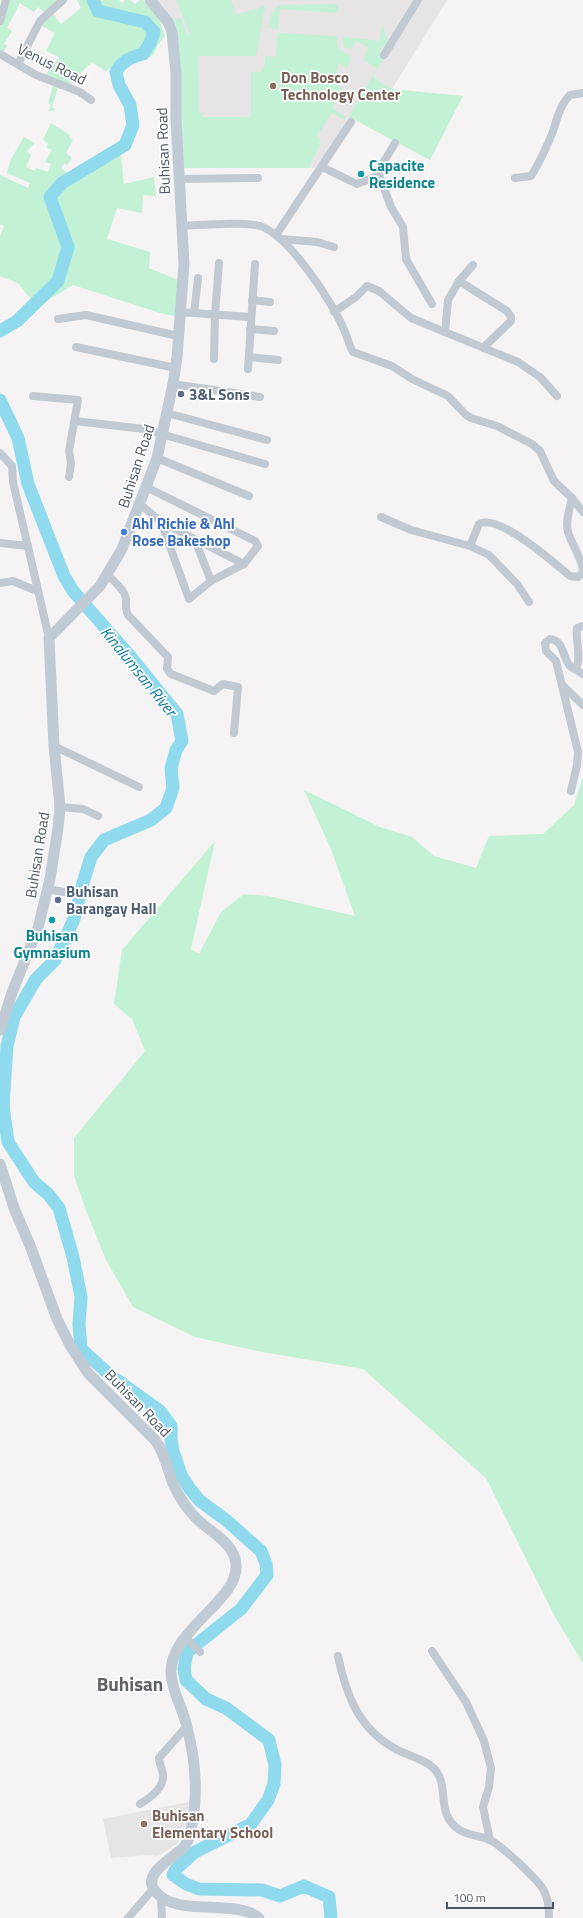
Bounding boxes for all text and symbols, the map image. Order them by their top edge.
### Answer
street label: Venus Road [13,37,91,91]
place label: Don Bosco Technology Center [281,66,401,106]
marker: Don Bosco Technology Center [268,81,278,91]
street label: Buhisan Road [150,107,176,195]
place label: Capacite Residence [369,154,436,194]
marker: Capacite Residence [356,169,366,179]
place label: 3&L Sons [189,383,250,406]
marker: 3&L Sons [176,389,186,399]
street label: Buhisan Road [112,421,160,511]
place label: Ahl Richie & Ahl Rose Bakeshop [132,512,235,552]
marker: Ahl Richie & Ahl Rose Bakeshop [119,527,129,537]
water label: Kinalumsan River [95,621,184,723]
street label: Buhisan Road [19,810,55,900]
place label: Buhisan Barangay Hall [66,880,157,920]
marker: Buhisan Barangay Hall [53,895,63,905]
marker: Buhisan Gymnasium [47,915,57,925]
place label: Buhisan Gymnasium [14,924,90,964]
street label: Buhisan Road [100,1364,176,1442]
district label: Buhisan [97,1669,163,1698]
place label: Buhisan Elementary School [152,1804,273,1844]
marker: Buhisan Elementary School [139,1819,149,1829]
scale bar [447,1884,553,1910]
text: 100 m [453,1888,486,1907]

